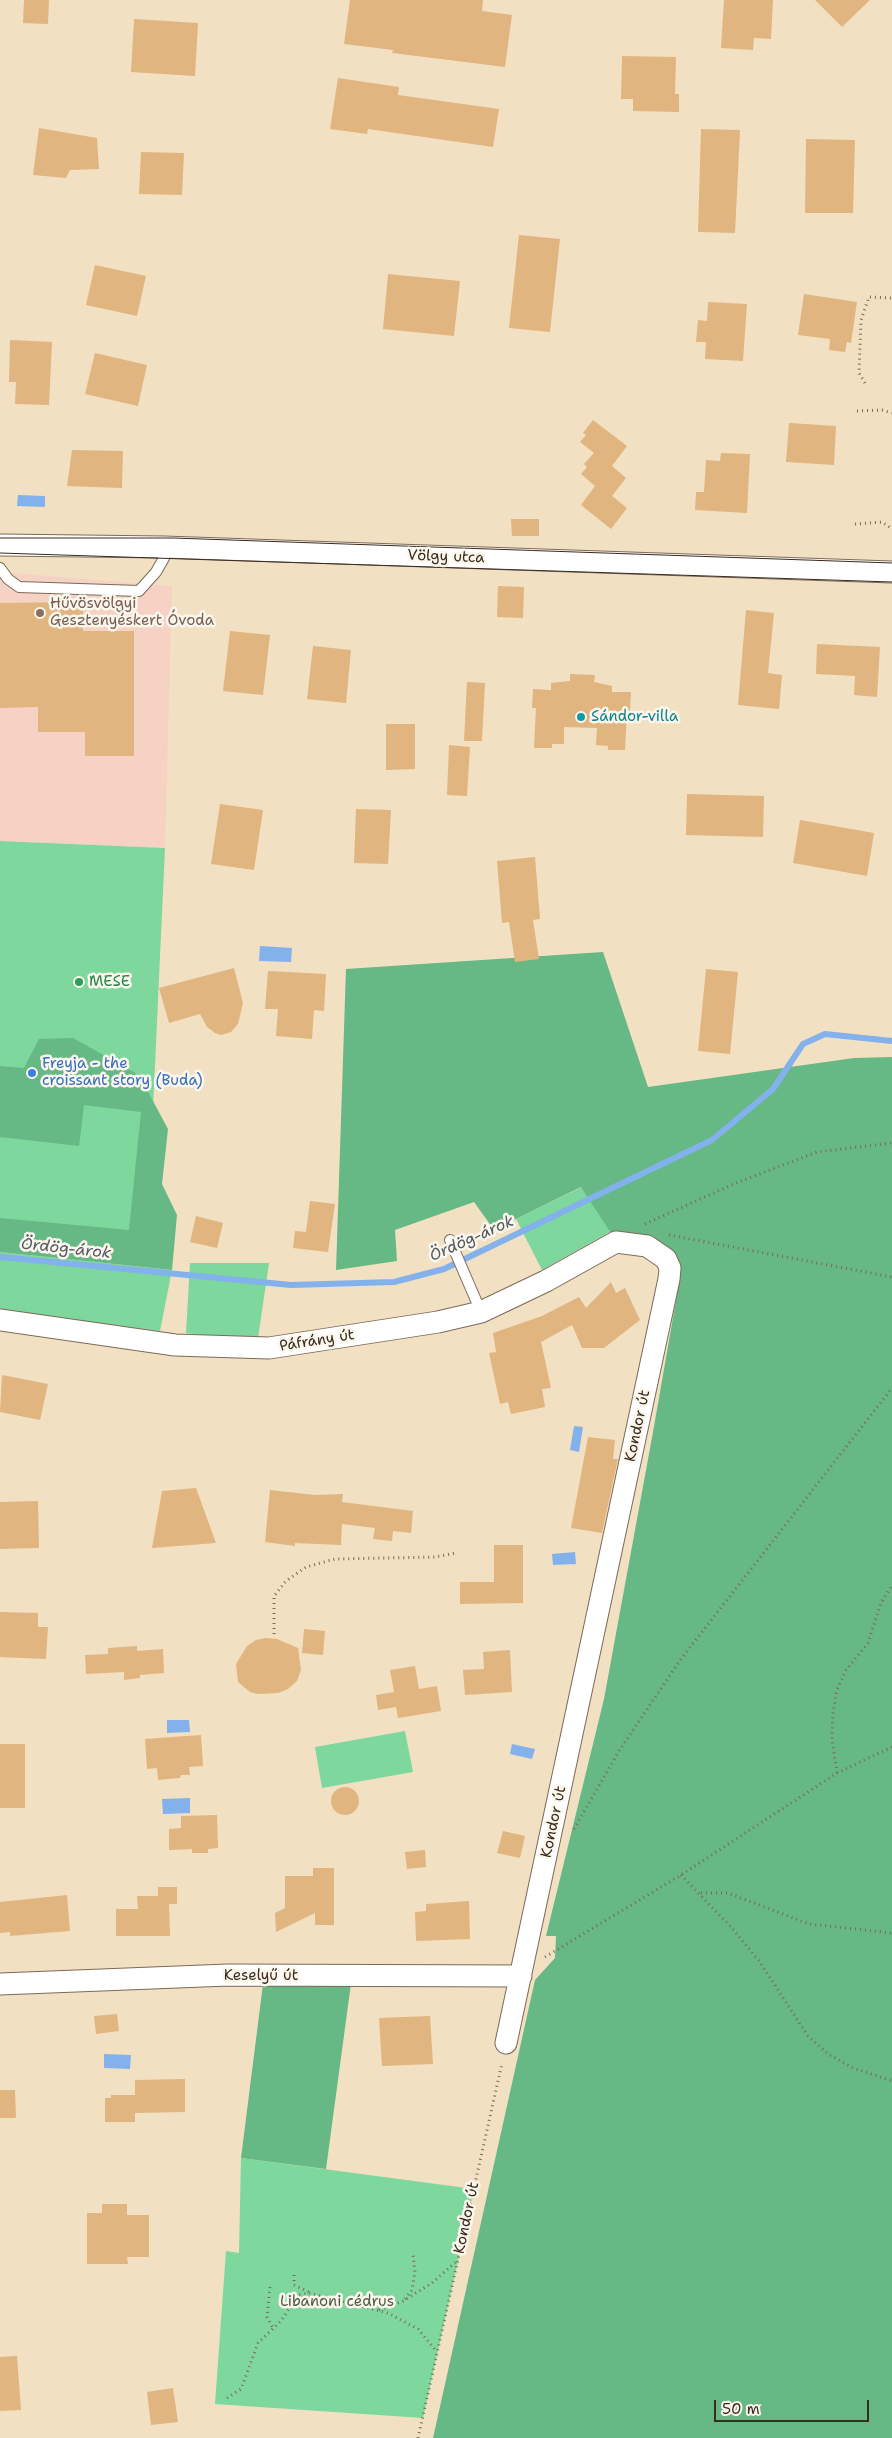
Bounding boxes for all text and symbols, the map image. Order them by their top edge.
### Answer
street label: Völgy utca [407,547,485,567]
place label: Hűvösvölgyi Gesztenyéskert Óvoda [50,595,214,630]
marker: Hűvösvölgyi Gesztenyéskert Óvoda [34,607,46,619]
place label: Sándor-villa [591,708,678,726]
marker: Sándor-villa [575,711,587,723]
place label: MESE [89,973,130,991]
marker: MESE [73,976,85,988]
place label: Freyja - the croissant story (Buda) [42,1055,203,1090]
marker: Freyja - the croissant story (Buda) [26,1067,38,1079]
water label: Ördög-árok [427,1212,517,1266]
water label: Ördög-árok [20,1235,112,1263]
street label: Páfrány út [278,1326,356,1356]
street label: Kondor út [622,1388,654,1464]
street label: Kondor út [538,1784,570,1860]
street label: Keselyű út [224,1967,298,1985]
street label: Kondor út [451,2180,483,2256]
park label: Libanoni cédrus [280,2293,394,2311]
scale bar [717,2390,872,2422]
text: 50 m [722,2399,760,2419]

